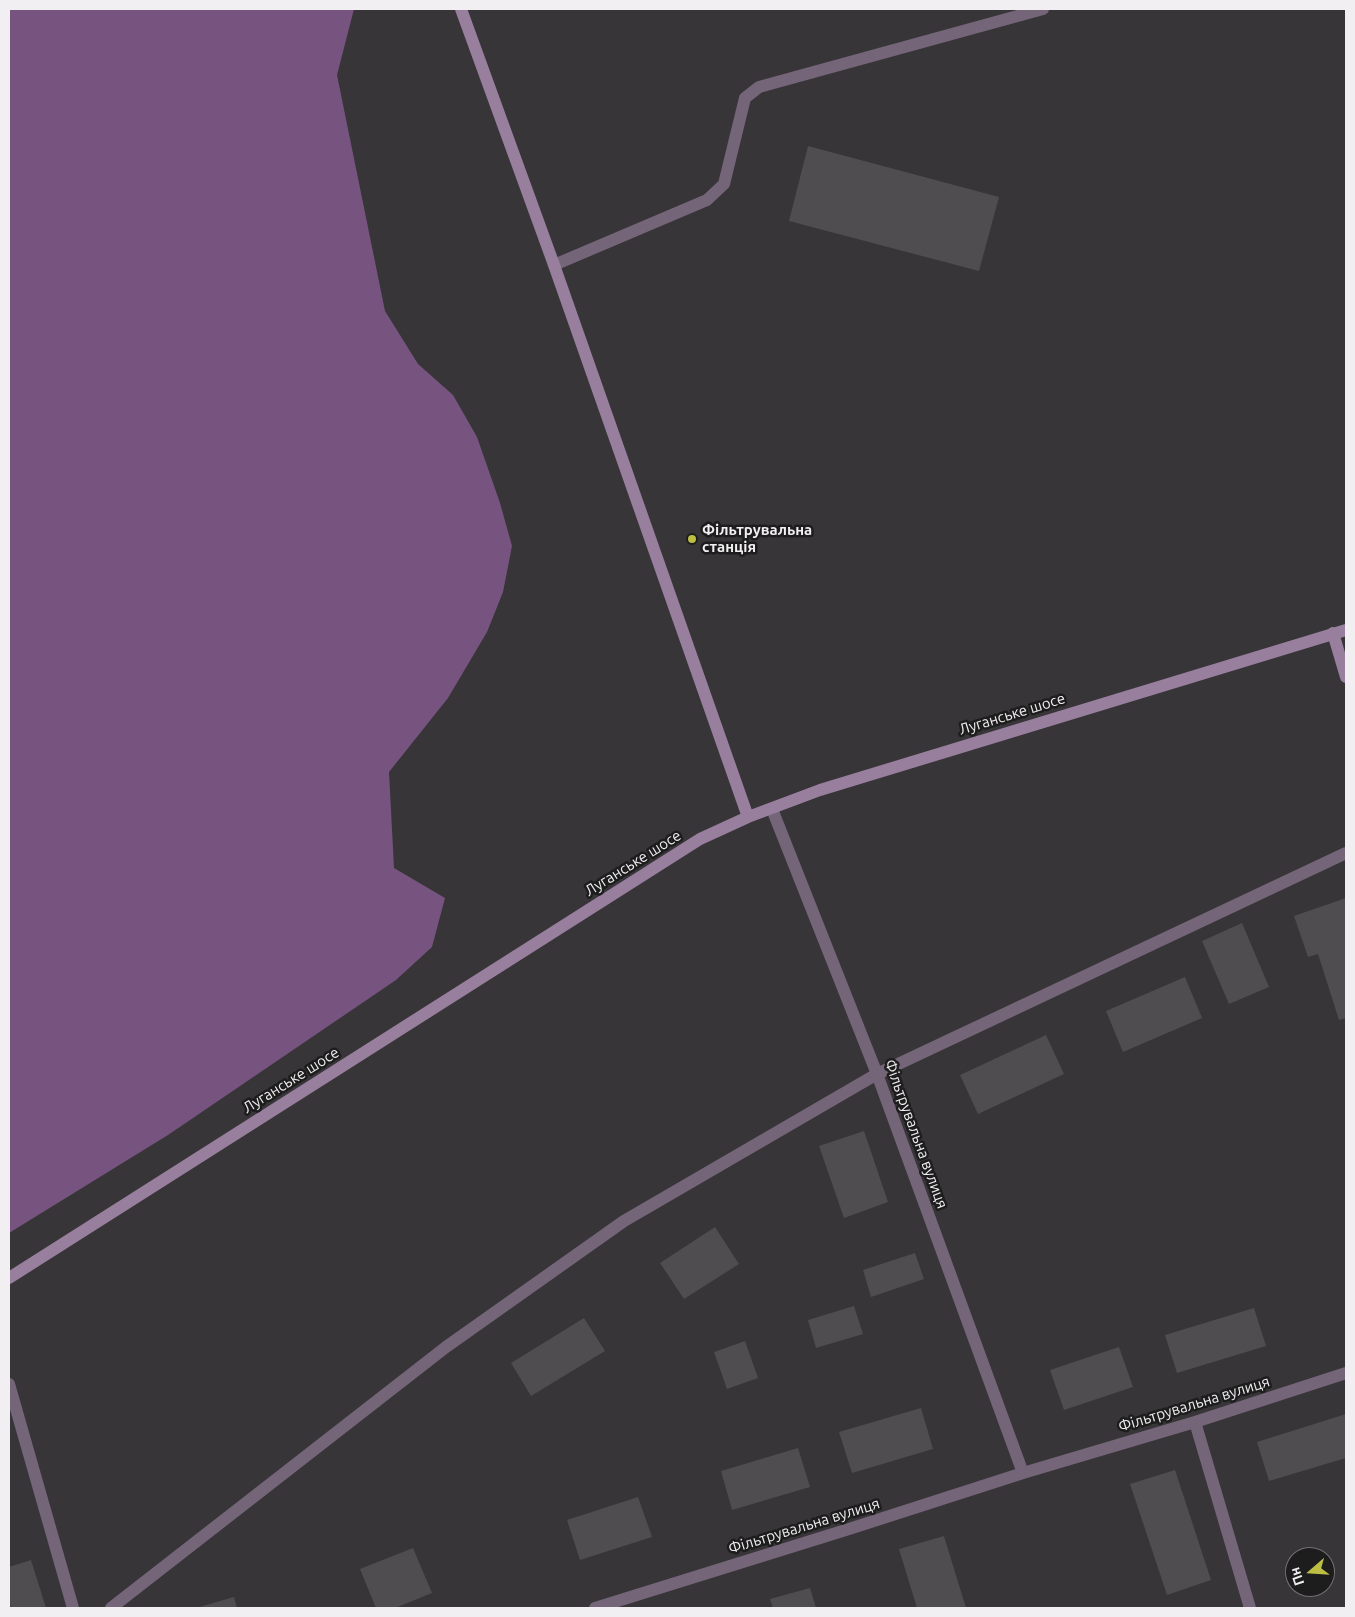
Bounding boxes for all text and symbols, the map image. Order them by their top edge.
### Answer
place label: Фільтрувальна станція [702,521,812,556]
marker: Фільтрувальна станція [686,533,698,545]
street label: Луганське шосе [957,689,1067,739]
street label: Луганське шосе [581,826,685,900]
street label: Луганське шосе [239,1043,343,1117]
street label: Фільтрувальна вулиця [881,1057,951,1211]
street label: Фільтрувальна вулиця [1116,1372,1272,1436]
street label: Фільтрувальна вулиця [726,1494,882,1558]
north arrow [1285,1547,1335,1597]
text: Пн [1286,1565,1307,1588]

